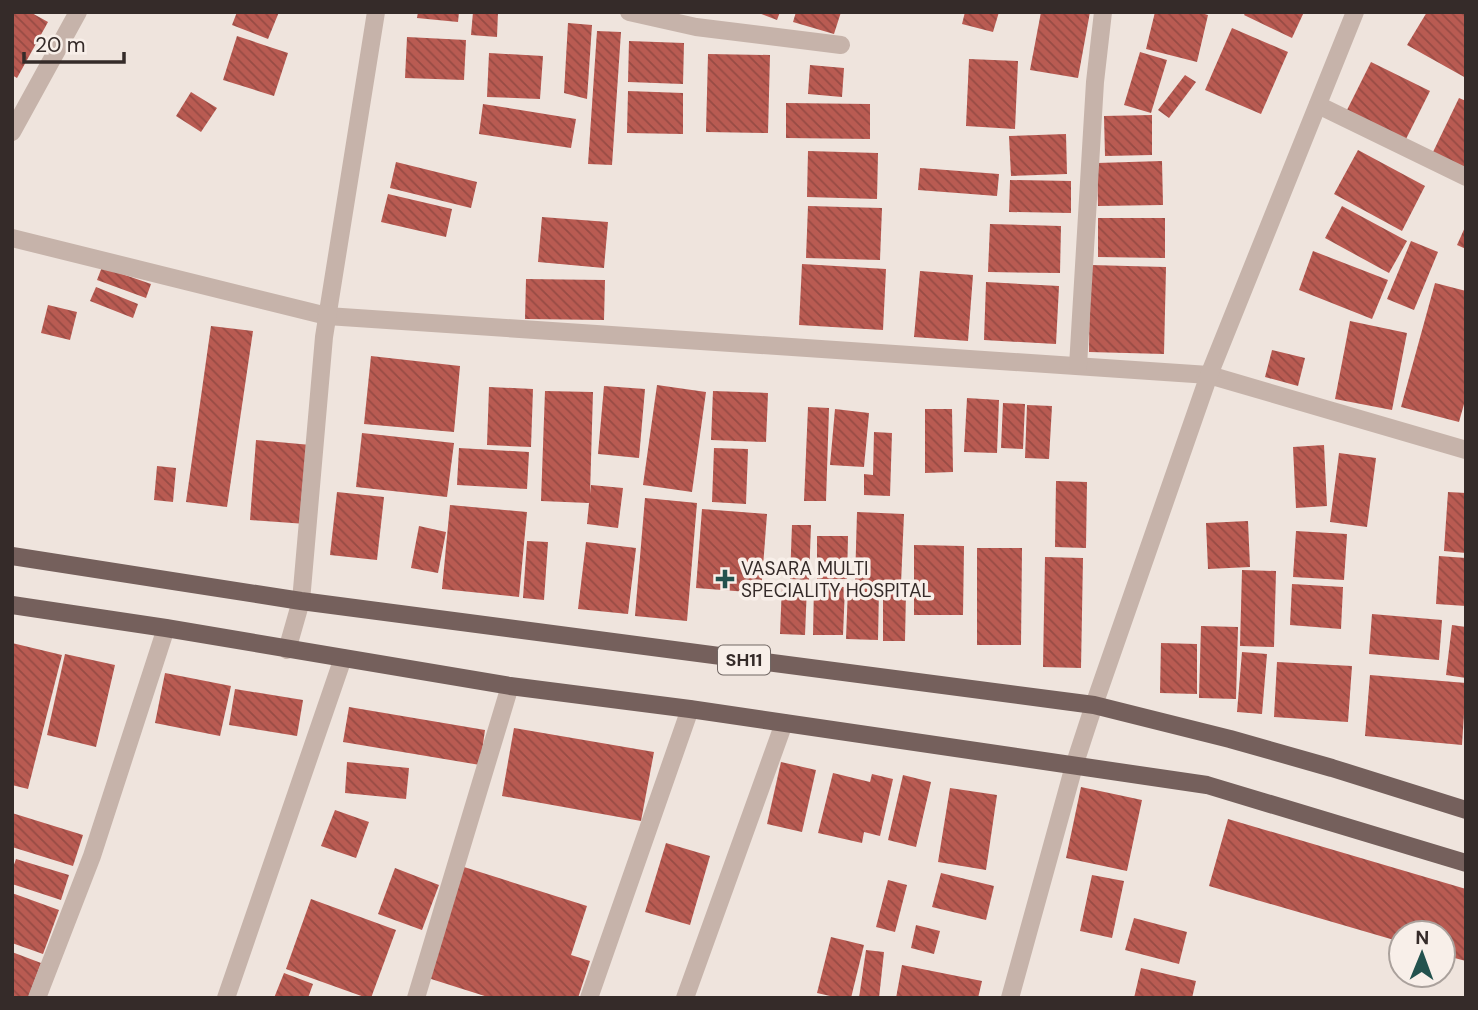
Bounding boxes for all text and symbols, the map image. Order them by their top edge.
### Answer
scale bar [24,21,124,65]
text: 20 m [35,31,86,59]
place label: VASARA MULTI SPECIALITY HOSPITAL [741,556,932,603]
marker: VASARA MULTI SPECIALITY HOSPITAL [715,569,735,589]
road number: SH11 [718,646,770,674]
north arrow [1387,919,1457,989]
text: N [1415,925,1429,950]

